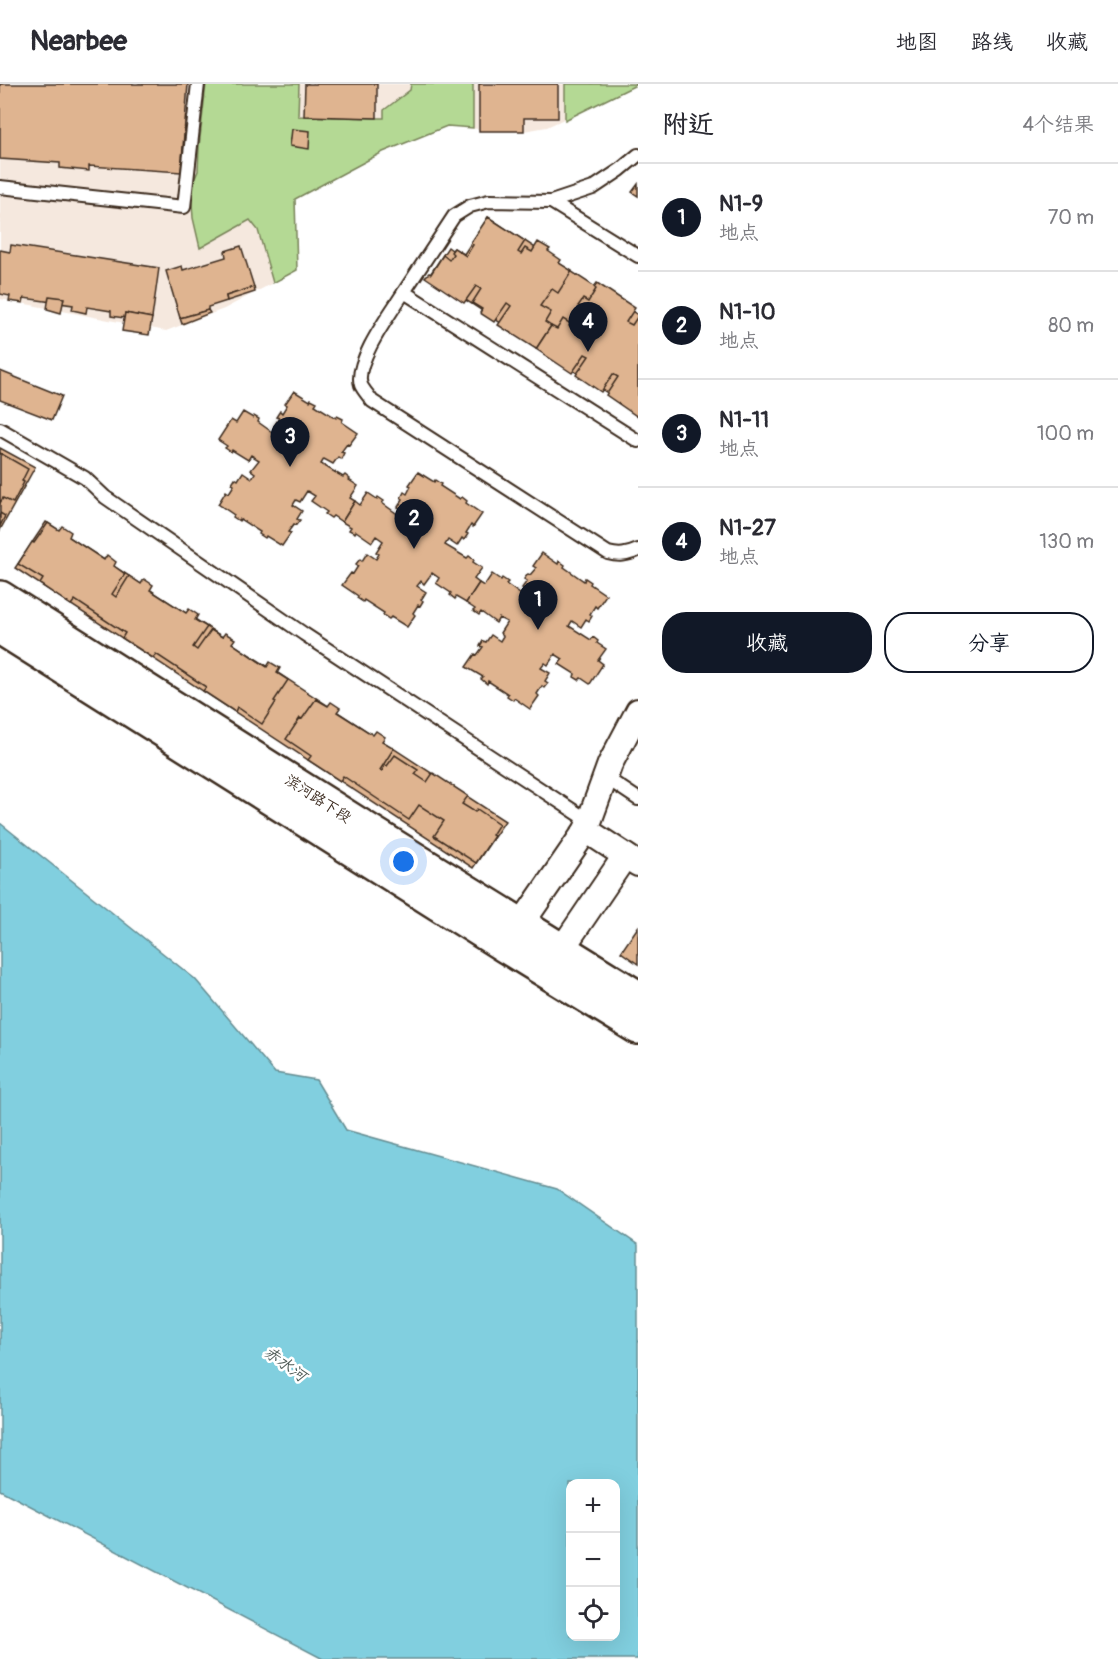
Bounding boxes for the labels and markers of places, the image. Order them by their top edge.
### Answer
pin: 4 [568,302,608,352]
pin: 3 [270,418,310,467]
pin: 2 [394,500,434,549]
pin: 1 [518,580,558,630]

